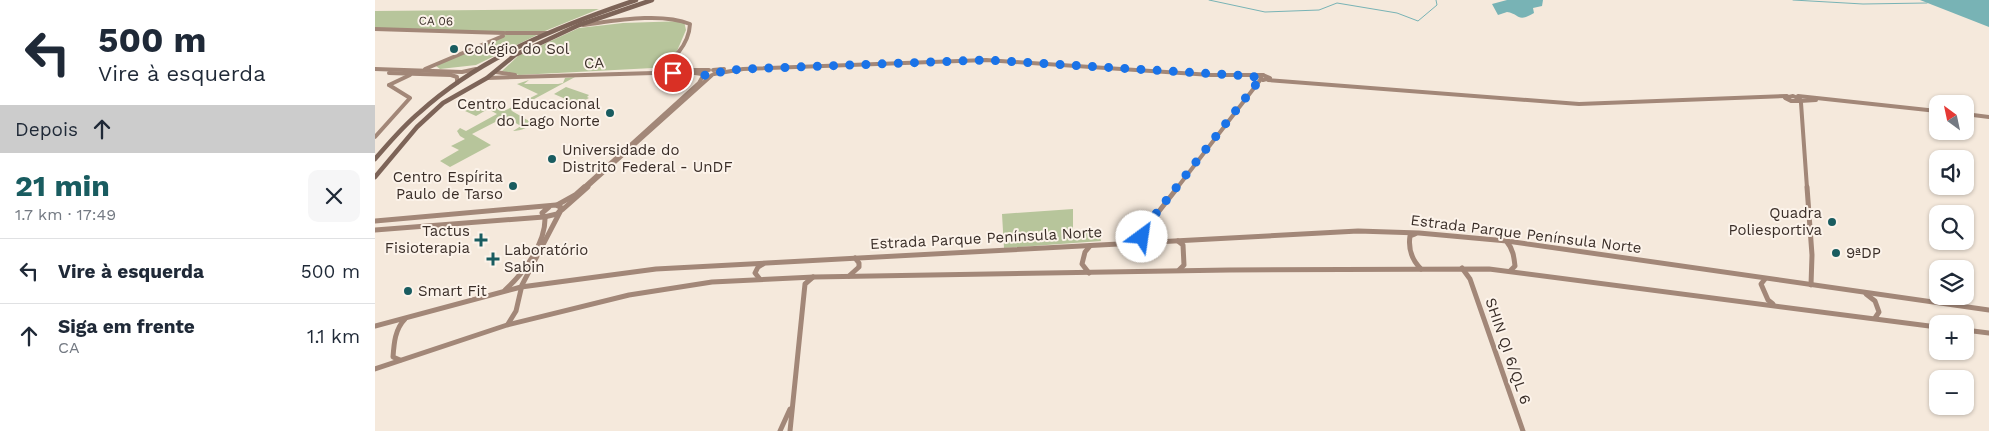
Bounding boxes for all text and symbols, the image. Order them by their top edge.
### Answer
street label: CA 06 [419,13,453,29]
text: 500 m [98,19,206,61]
icon: left [15,20,80,85]
place label: Colégio do Sol [464,40,570,58]
marker: Colégio do Sol [448,43,460,55]
pin [652,52,694,94]
street label: CA [583,53,605,73]
icon: arrive [659,59,687,87]
text: Vire à esquerda [98,61,266,86]
place label: Centro Educacional do Lago Norte [457,95,600,130]
north arrow [1929,95,1974,140]
map controls [1929,95,1974,415]
marker: Centro Educacional do Lago Norte [604,107,616,119]
icon: ahead [88,115,116,143]
text: Depois [15,118,78,141]
place label: Universidade do Distrito Federal - UnDF [562,141,733,176]
button: sound [1929,150,1974,195]
marker: Universidade do Distrito Federal - UnDF [546,153,558,165]
text: 21 min [15,168,110,203]
place label: Centro Espírita Paulo de Tarso [393,168,503,203]
button: close [308,170,360,222]
marker: Centro Espírita Paulo de Tarso [507,180,519,192]
place label: Quadra Poliesportiva [1728,204,1823,239]
text: 1.7 km · 17:49 [15,205,116,224]
button: search [1929,205,1974,250]
position arrow [1115,210,1167,262]
street label: Estrada Parque Península Norte [1410,211,1642,257]
marker: Quadra Poliesportiva [1826,216,1838,228]
place label: Tactus Fisioterapia [385,222,470,257]
street label: Estrada Parque Península Norte [869,223,1103,253]
marker: Tactus Fisioterapia [474,233,488,247]
place label: Laboratório Sabin [504,241,588,276]
place label: 9ªDP [1846,244,1881,262]
marker: 9ªDP [1830,247,1842,259]
marker: Laboratório Sabin [486,252,500,266]
icon: left [15,257,43,285]
text: Vire à esquerda [58,260,204,283]
text: 500 m [301,260,360,283]
button: layers [1929,260,1974,305]
place label: Smart Fit [418,282,488,300]
marker: Smart Fit [402,285,414,297]
street label: SHIN QI 6/QL 6 [1481,295,1535,407]
text: Siga em frente [58,315,195,338]
button: + [1929,315,1974,360]
icon: ahead [15,322,43,350]
text: 1.1 km [307,325,360,348]
text: CA [58,338,80,357]
button: − [1929,370,1974,415]

